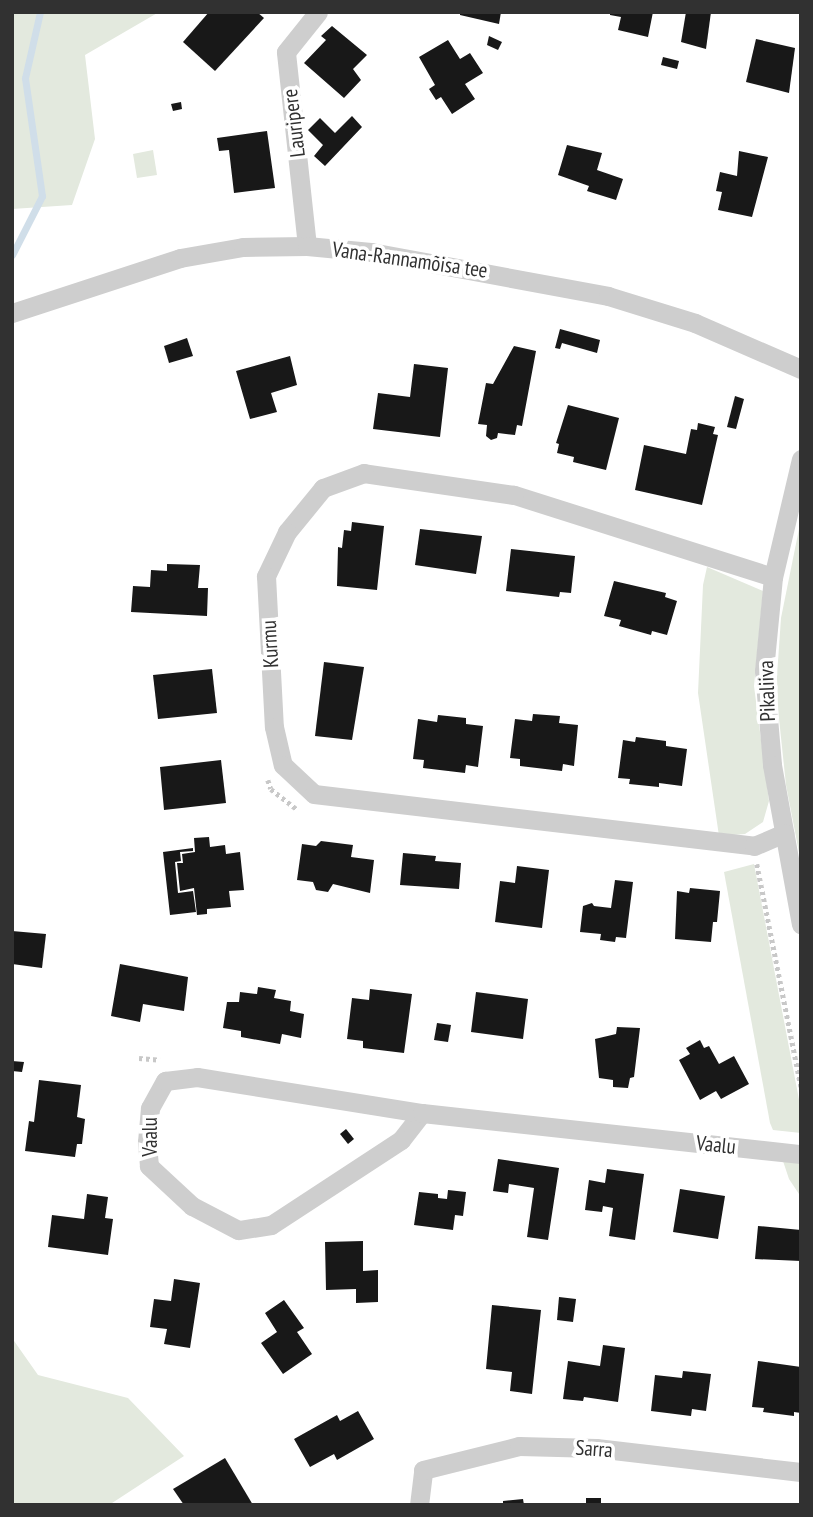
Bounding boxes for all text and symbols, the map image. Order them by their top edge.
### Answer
street label: Lauripere [277,87,311,159]
street label: Vana-Rannamõisa tee [331,237,489,283]
street label: Kurmu [256,620,284,668]
street label: Pikaliiva [753,660,781,722]
street label: Vaalu [137,1117,163,1157]
street label: Vaalu [695,1130,737,1160]
street label: Sarra [575,1435,613,1463]

